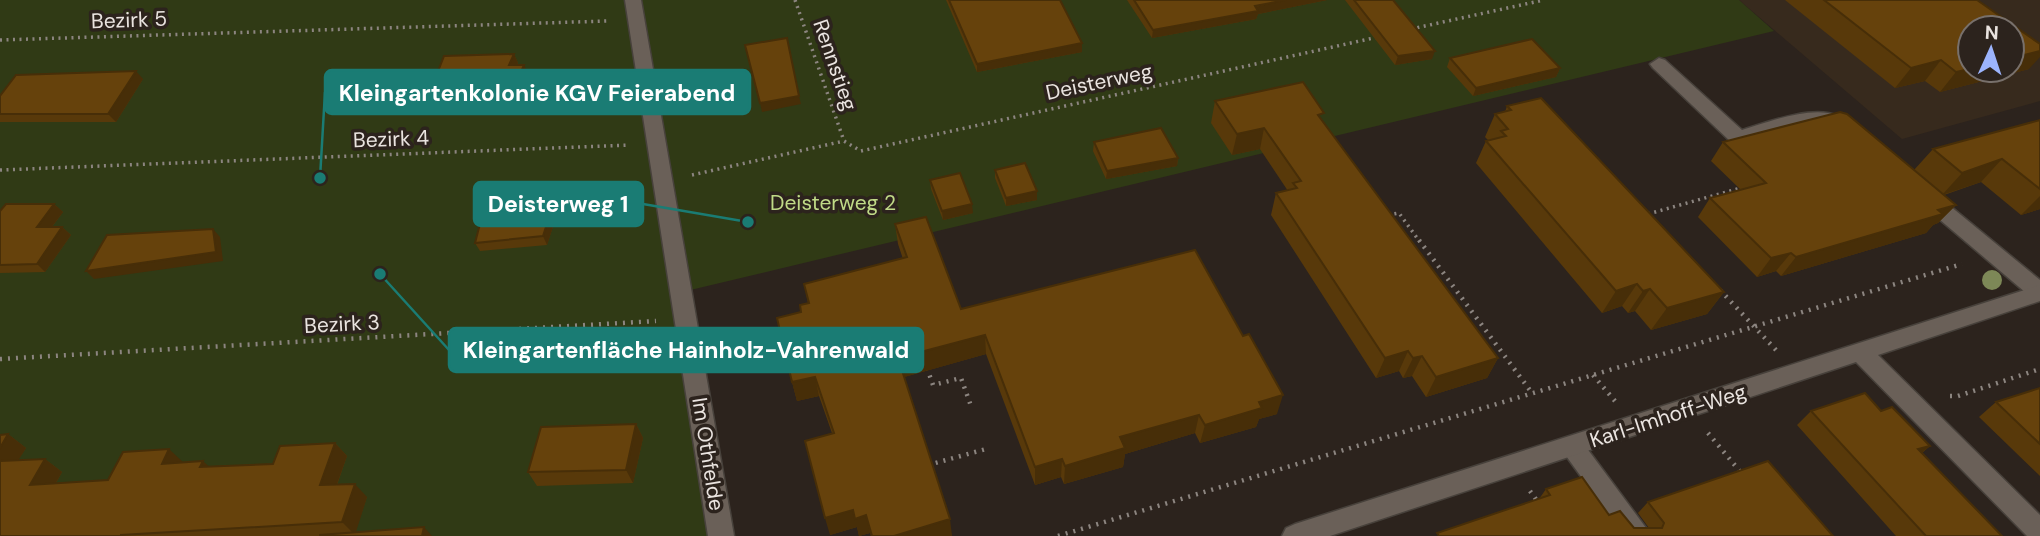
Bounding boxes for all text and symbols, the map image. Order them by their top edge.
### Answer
street label: Bezirk 5 [91,5,167,35]
north arrow [1956,14,2026,84]
street label: Rennstieg [806,16,864,115]
text: N [1984,20,1999,45]
street label: Deisterweg [1043,57,1155,107]
callout: Kleingartenkolonie KGV Feierabend [325,70,750,114]
text: Kleingartenkolonie KGV Feierabend [339,78,735,108]
street label: Bezirk 4 [353,124,430,154]
callout: Deisterweg 1 [474,182,643,226]
text: Deisterweg 1 [488,189,628,219]
park label: Deisterweg 2 [770,189,896,217]
street label: Bezirk 3 [304,308,380,340]
callout: Kleingartenfläche Hainholz-Vahrenwald [449,328,923,372]
text: Kleingartenfläche Hainholz-Vahrenwald [463,335,909,365]
street label: Karl-Imhoff-Weg [1586,377,1750,454]
street label: Im Othfelde [685,395,731,513]

